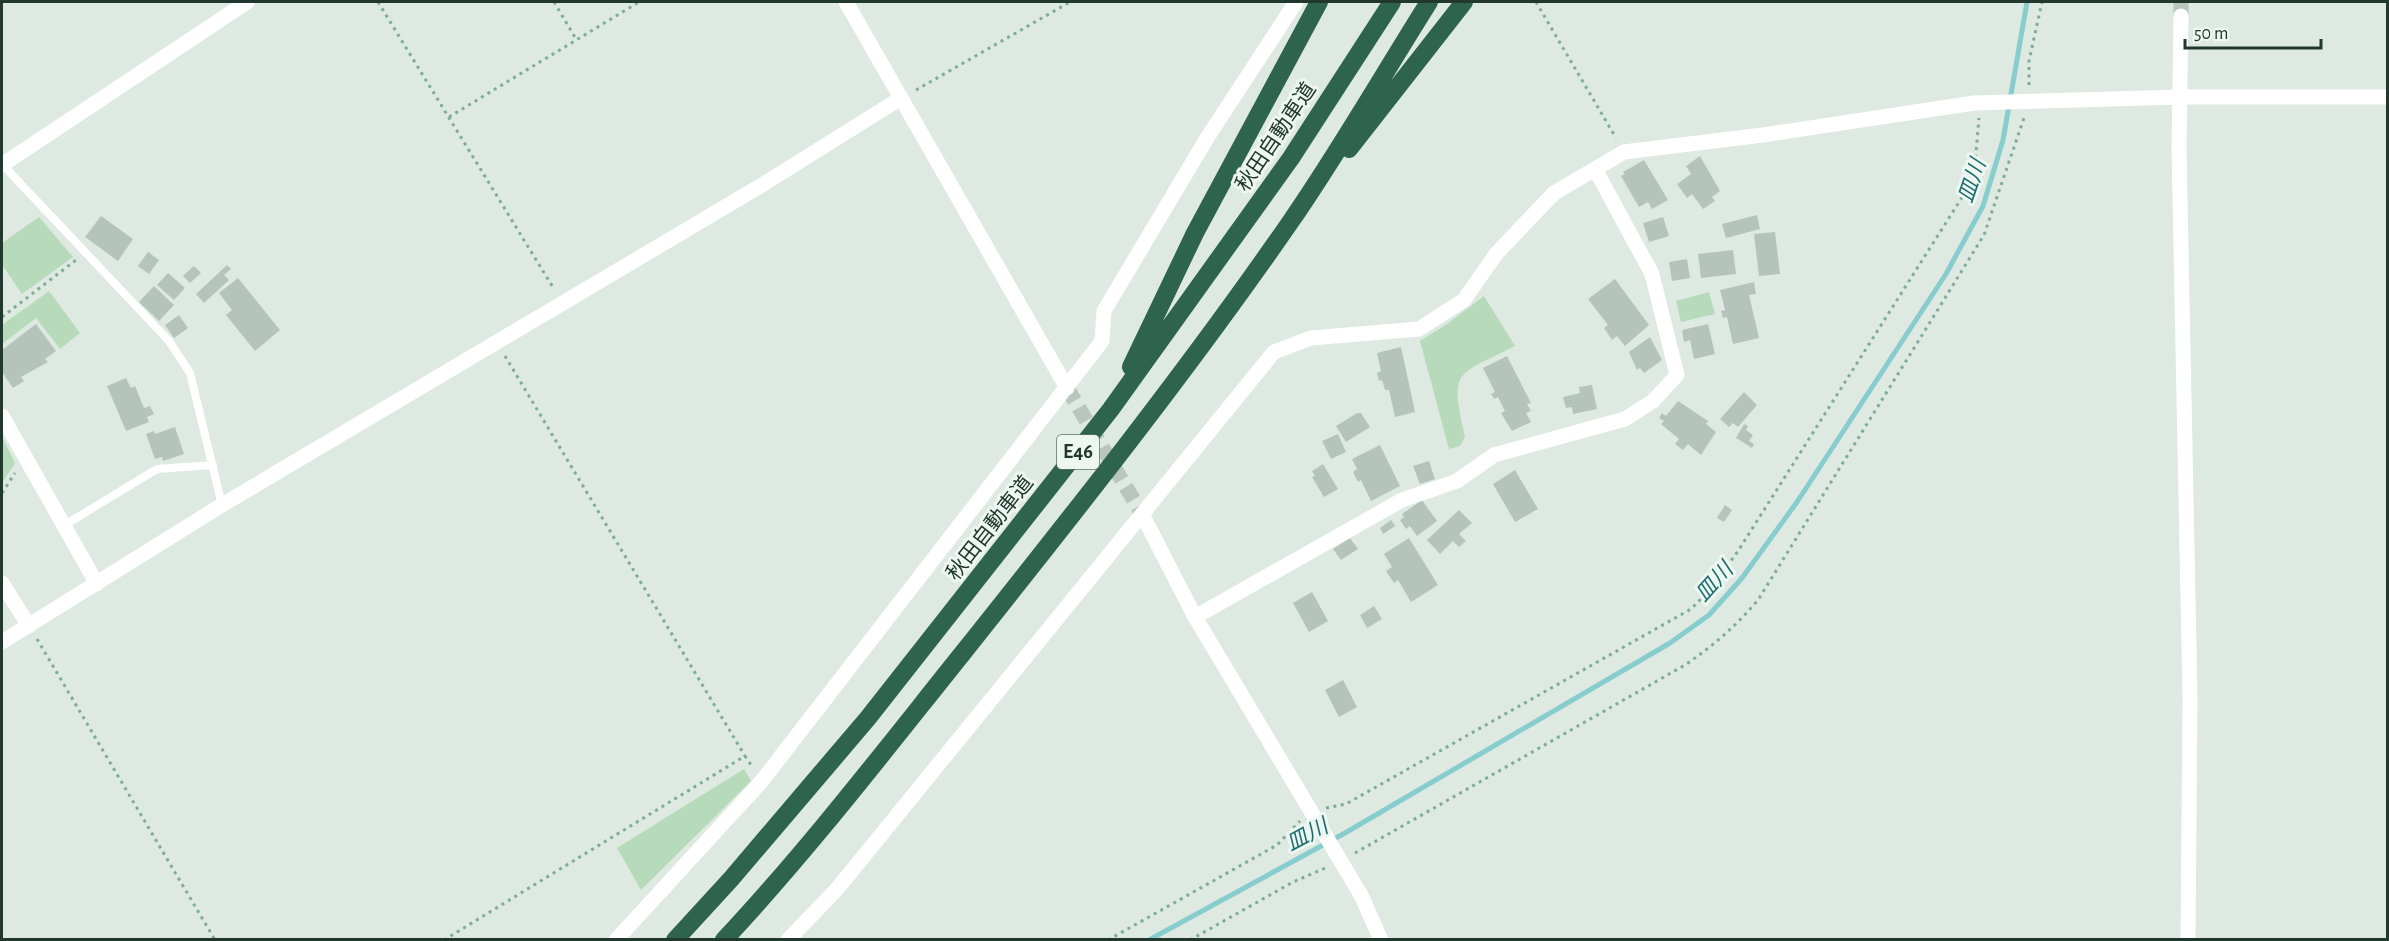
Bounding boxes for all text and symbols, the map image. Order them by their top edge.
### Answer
scale bar [2185,12,2322,50]
text: 50 m [2194,25,2228,43]
street label: 秋田自動車道 [1231,78,1320,195]
water label: 皿川 [1954,155,1990,205]
road number: E46 [1057,435,1099,469]
street label: 秋田自動車道 [942,471,1037,584]
water label: 皿川 [1691,557,1738,606]
water label: 皿川 [1282,814,1333,855]

